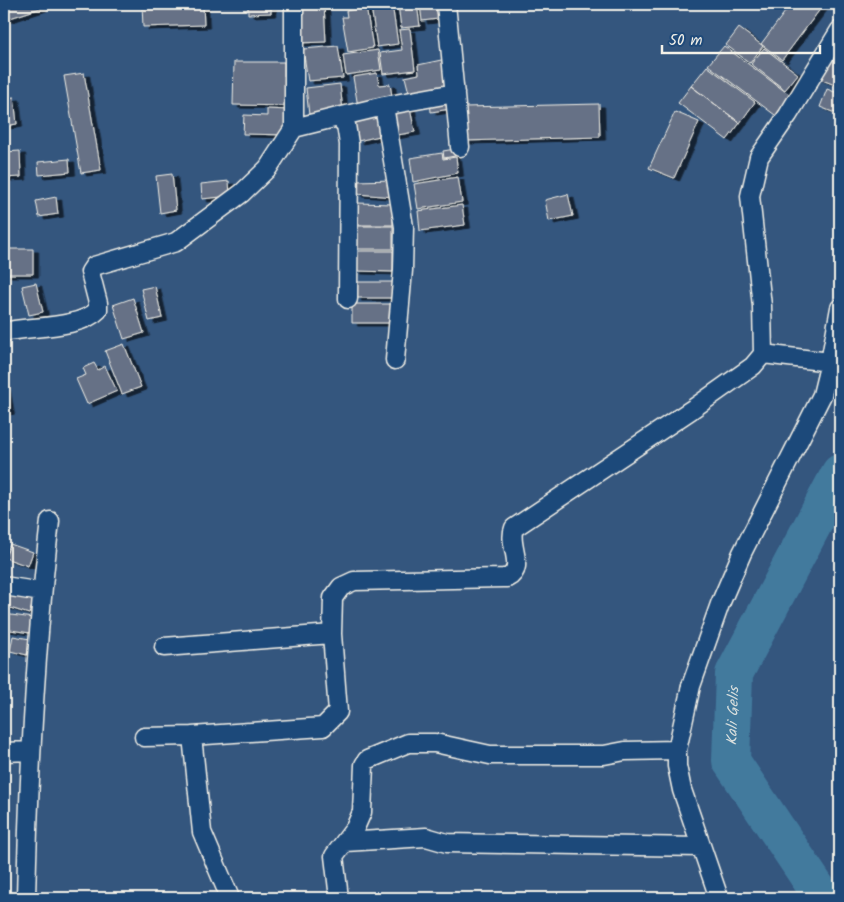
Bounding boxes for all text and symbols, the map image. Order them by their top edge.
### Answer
scale bar [662,22,819,54]
text: 50 m [669,29,703,53]
water label: Kali Gelis [721,685,747,746]

